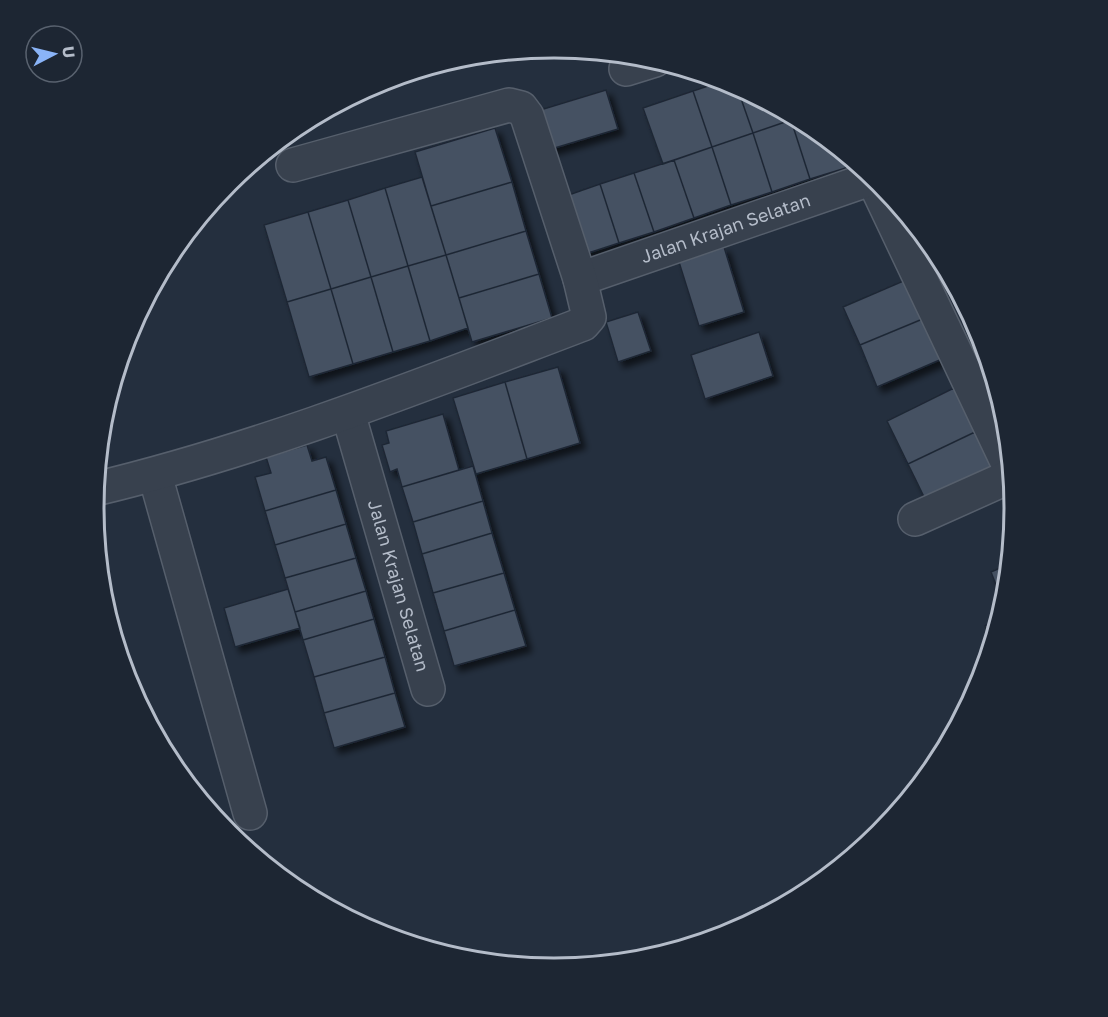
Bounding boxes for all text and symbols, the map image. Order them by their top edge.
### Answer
north arrow [24,24,84,84]
text: U [58,45,80,59]
street label: Jalan Krajan Selatan [638,188,813,267]
street label: Jalan Krajan Selatan [364,497,434,674]

